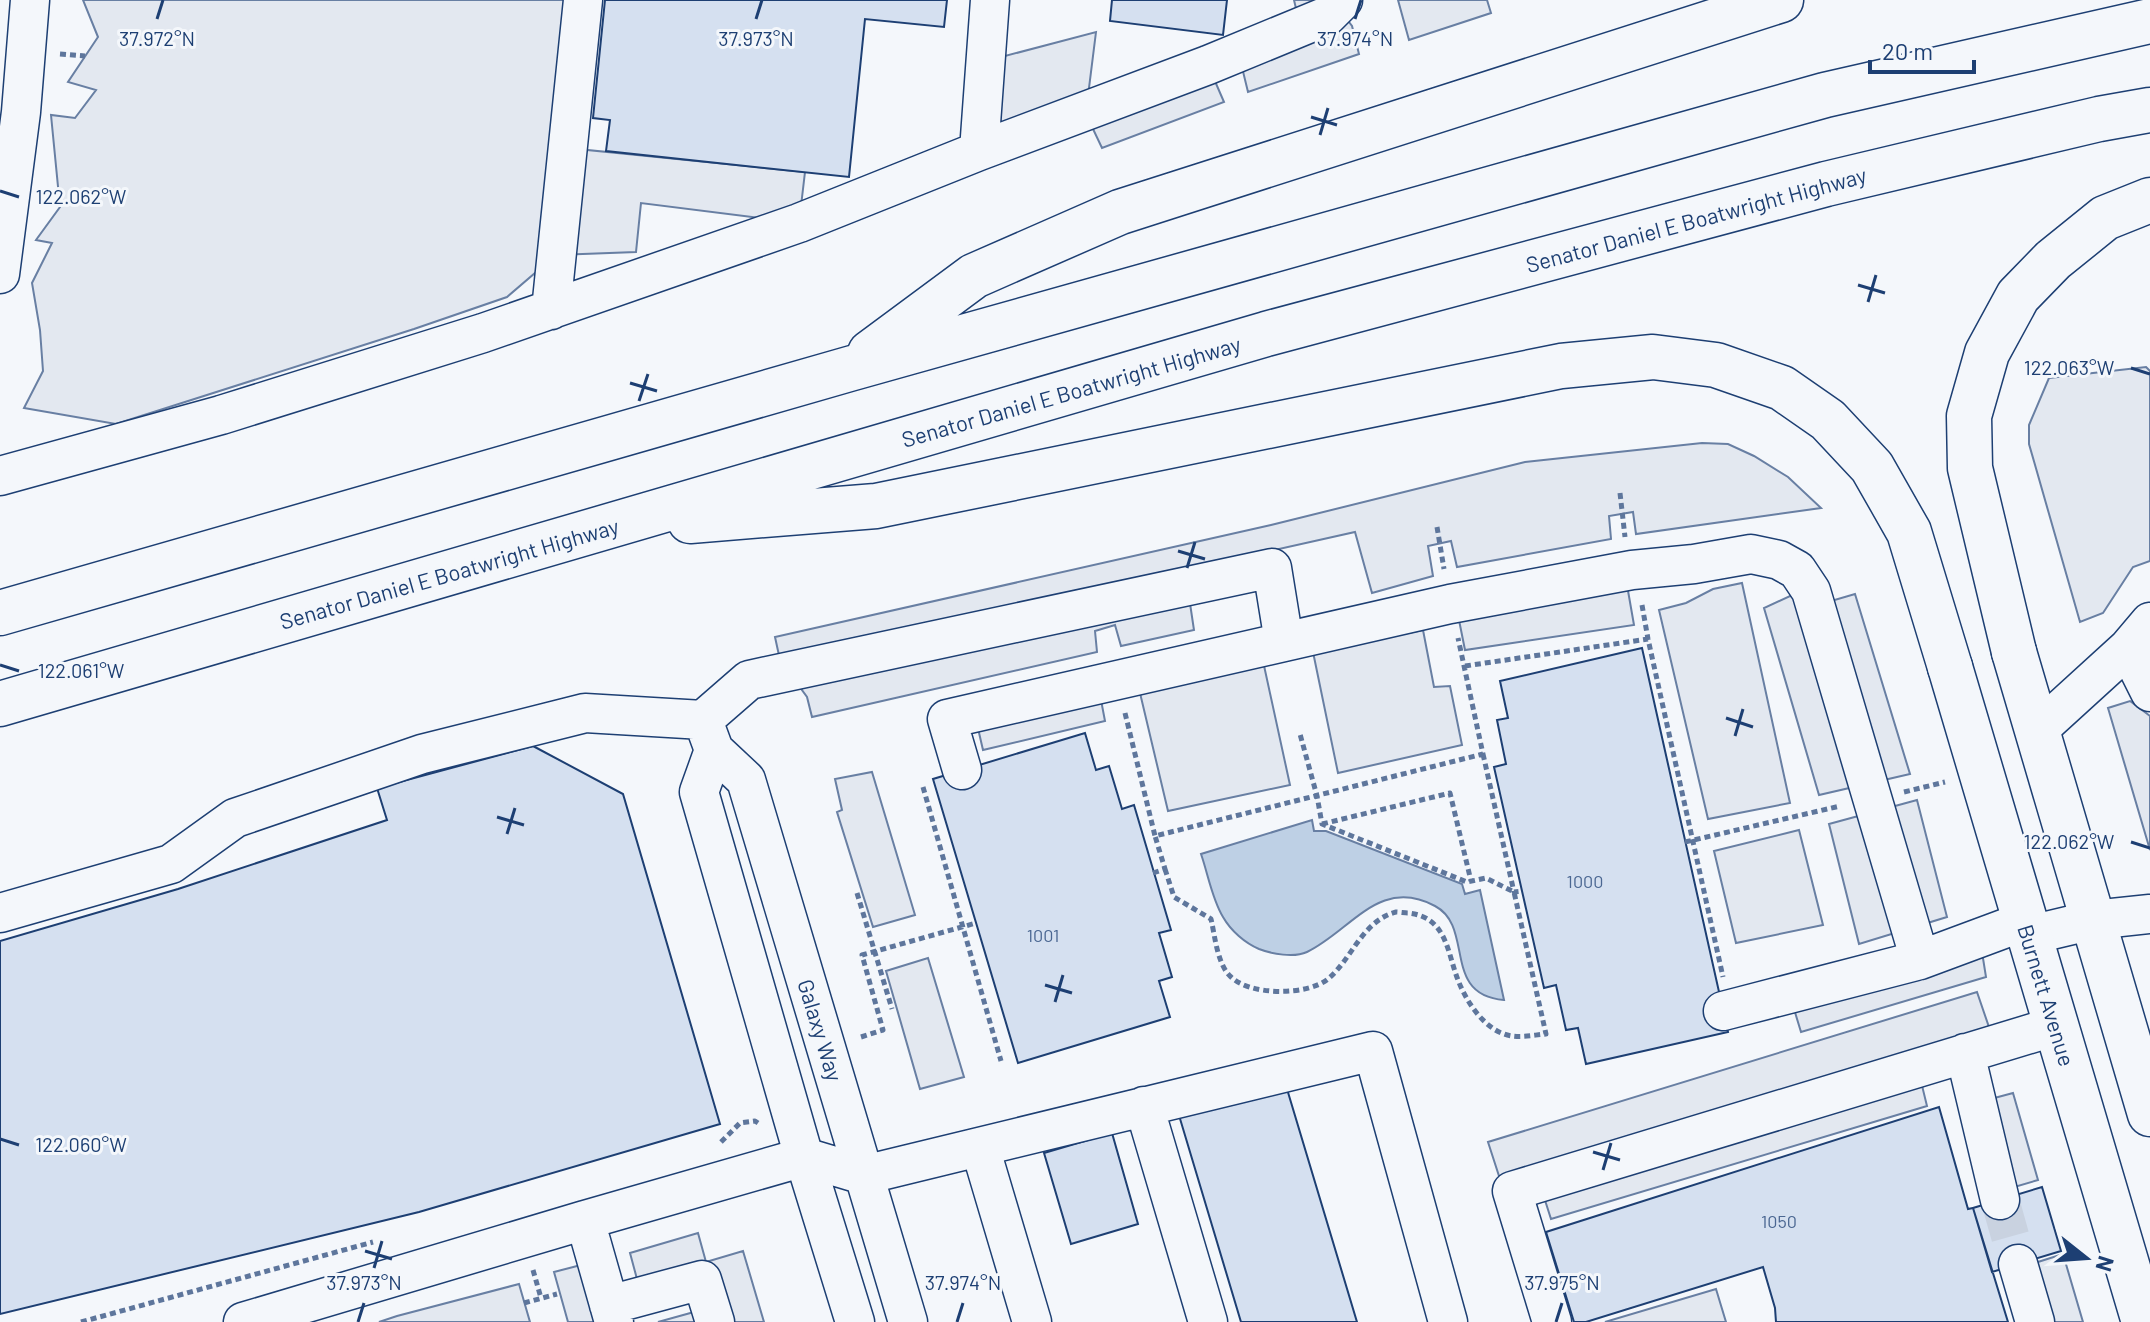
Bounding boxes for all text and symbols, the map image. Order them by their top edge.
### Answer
scale bar [1870,24,1974,74]
text: 37.972°N [119,26,195,50]
text: 37.973°N [718,26,794,50]
text: 37.974°N [1317,26,1393,50]
text: 20 m [1882,36,1933,65]
street label: Senator Daniel E Boatwright Highway [1523,161,1869,277]
text: 122.062°W [36,184,127,208]
street label: Senator Daniel E Boatwright Highway [898,330,1244,452]
text: 122.063°W [2024,355,2115,379]
street label: Senator Daniel E Boatwright Highway [276,512,622,634]
text: 122.061°W [38,658,125,682]
text: 122.062°W [2024,829,2115,853]
house number: 1000 [1567,870,1603,892]
street label: Burnett Avenue [2013,921,2081,1069]
house number: 1001 [1027,924,1059,946]
street label: Galaxy Way [793,976,849,1084]
text: 122.060°W [35,1132,127,1156]
house number: 1050 [1761,1210,1797,1232]
north arrow [2046,1218,2126,1298]
text: N [2092,1253,2121,1275]
text: 37.973°N [326,1270,402,1294]
text: 37.974°N [925,1270,1001,1294]
text: 37.975°N [1524,1270,1600,1294]

